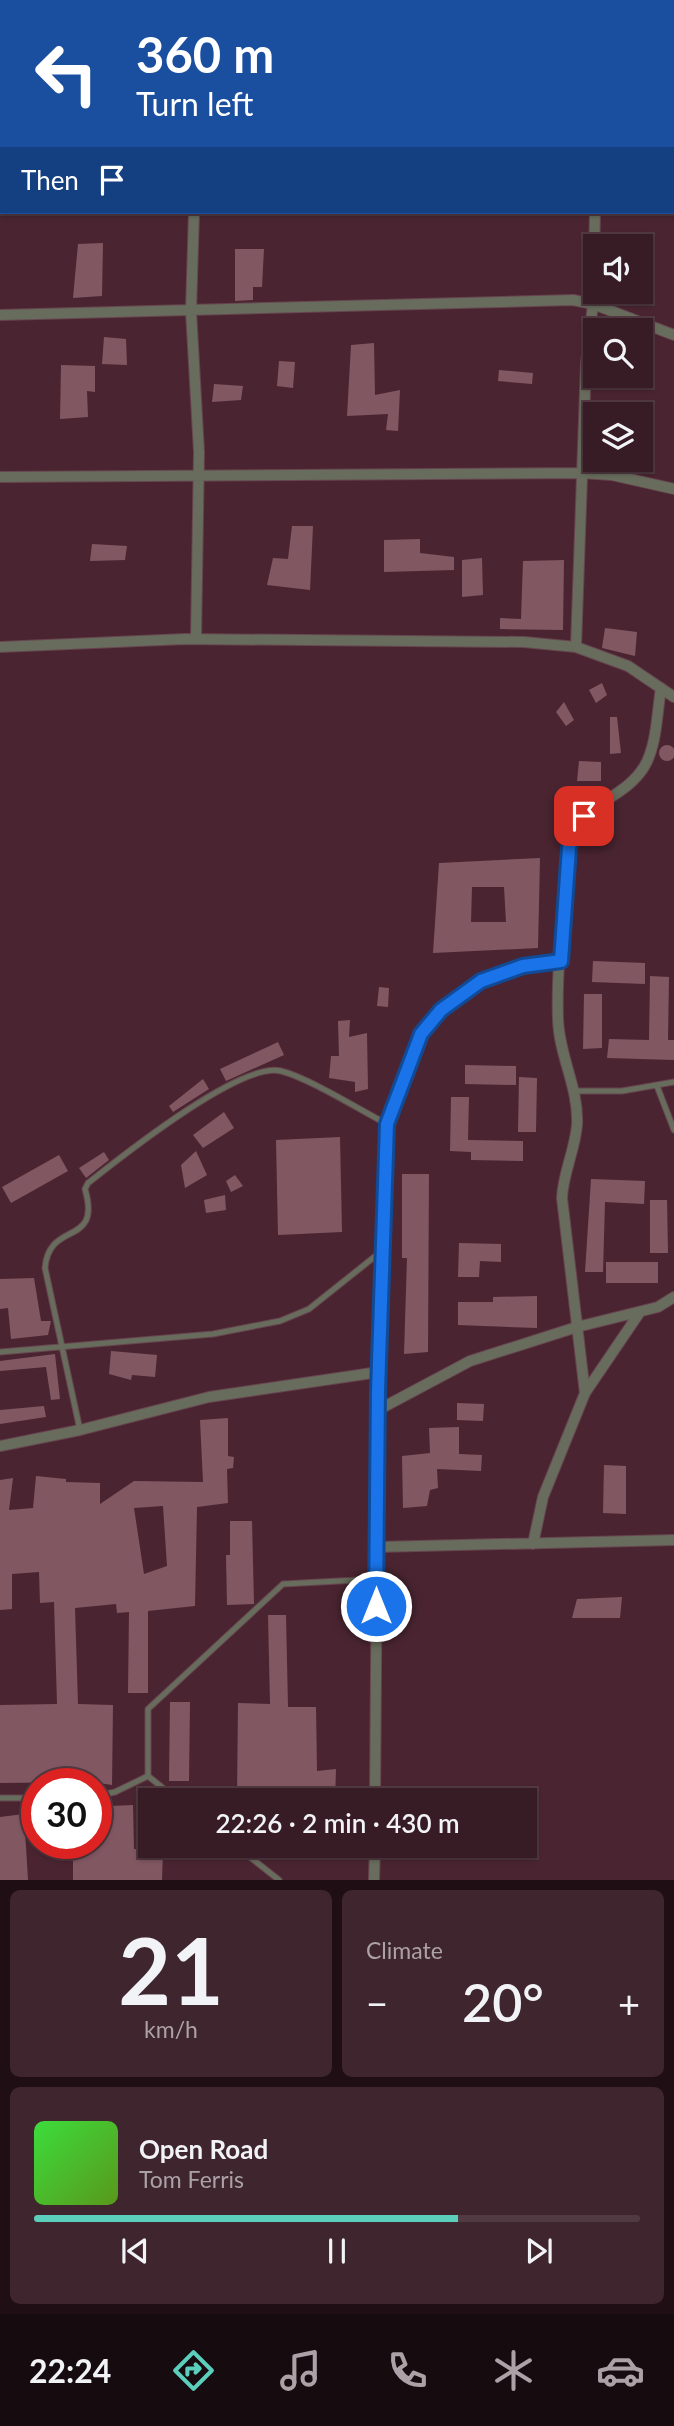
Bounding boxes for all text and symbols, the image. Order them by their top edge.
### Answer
text: 360 m [136,25,274,83]
icon: left [21,28,112,119]
text: Turn left [136,84,253,123]
icon: arrive [93,161,131,199]
text: Then [21,164,79,196]
map controls [583,234,653,472]
button: sound [583,234,653,304]
button: search [583,318,653,388]
button: layers [583,402,653,472]
pin [554,786,614,846]
icon: arrive [565,797,603,835]
position arrow [339,1569,413,1643]
speed limit sign: 30 [21,1768,112,1859]
text: 22:26 · 2 min · 430 m [215,1807,460,1839]
text: 21 [118,1915,224,2024]
text: Climate [366,1936,443,1964]
text: 20° [462,1971,544,2033]
text: − [366,1980,388,2026]
text: + [618,1980,640,2026]
text: km/h [144,2015,198,2043]
text: Open Road [139,2133,268,2165]
text: Tom Ferris [139,2165,244,2193]
icon: previous [116,2232,154,2270]
icon: pause [318,2232,356,2270]
icon: next [520,2232,558,2270]
icon: directions [169,2346,218,2395]
icon: music [276,2346,325,2395]
icon: phone [383,2346,432,2395]
icon: climate [489,2346,538,2395]
icon: car [596,2346,645,2395]
text: 22:24 [29,2351,111,2390]

